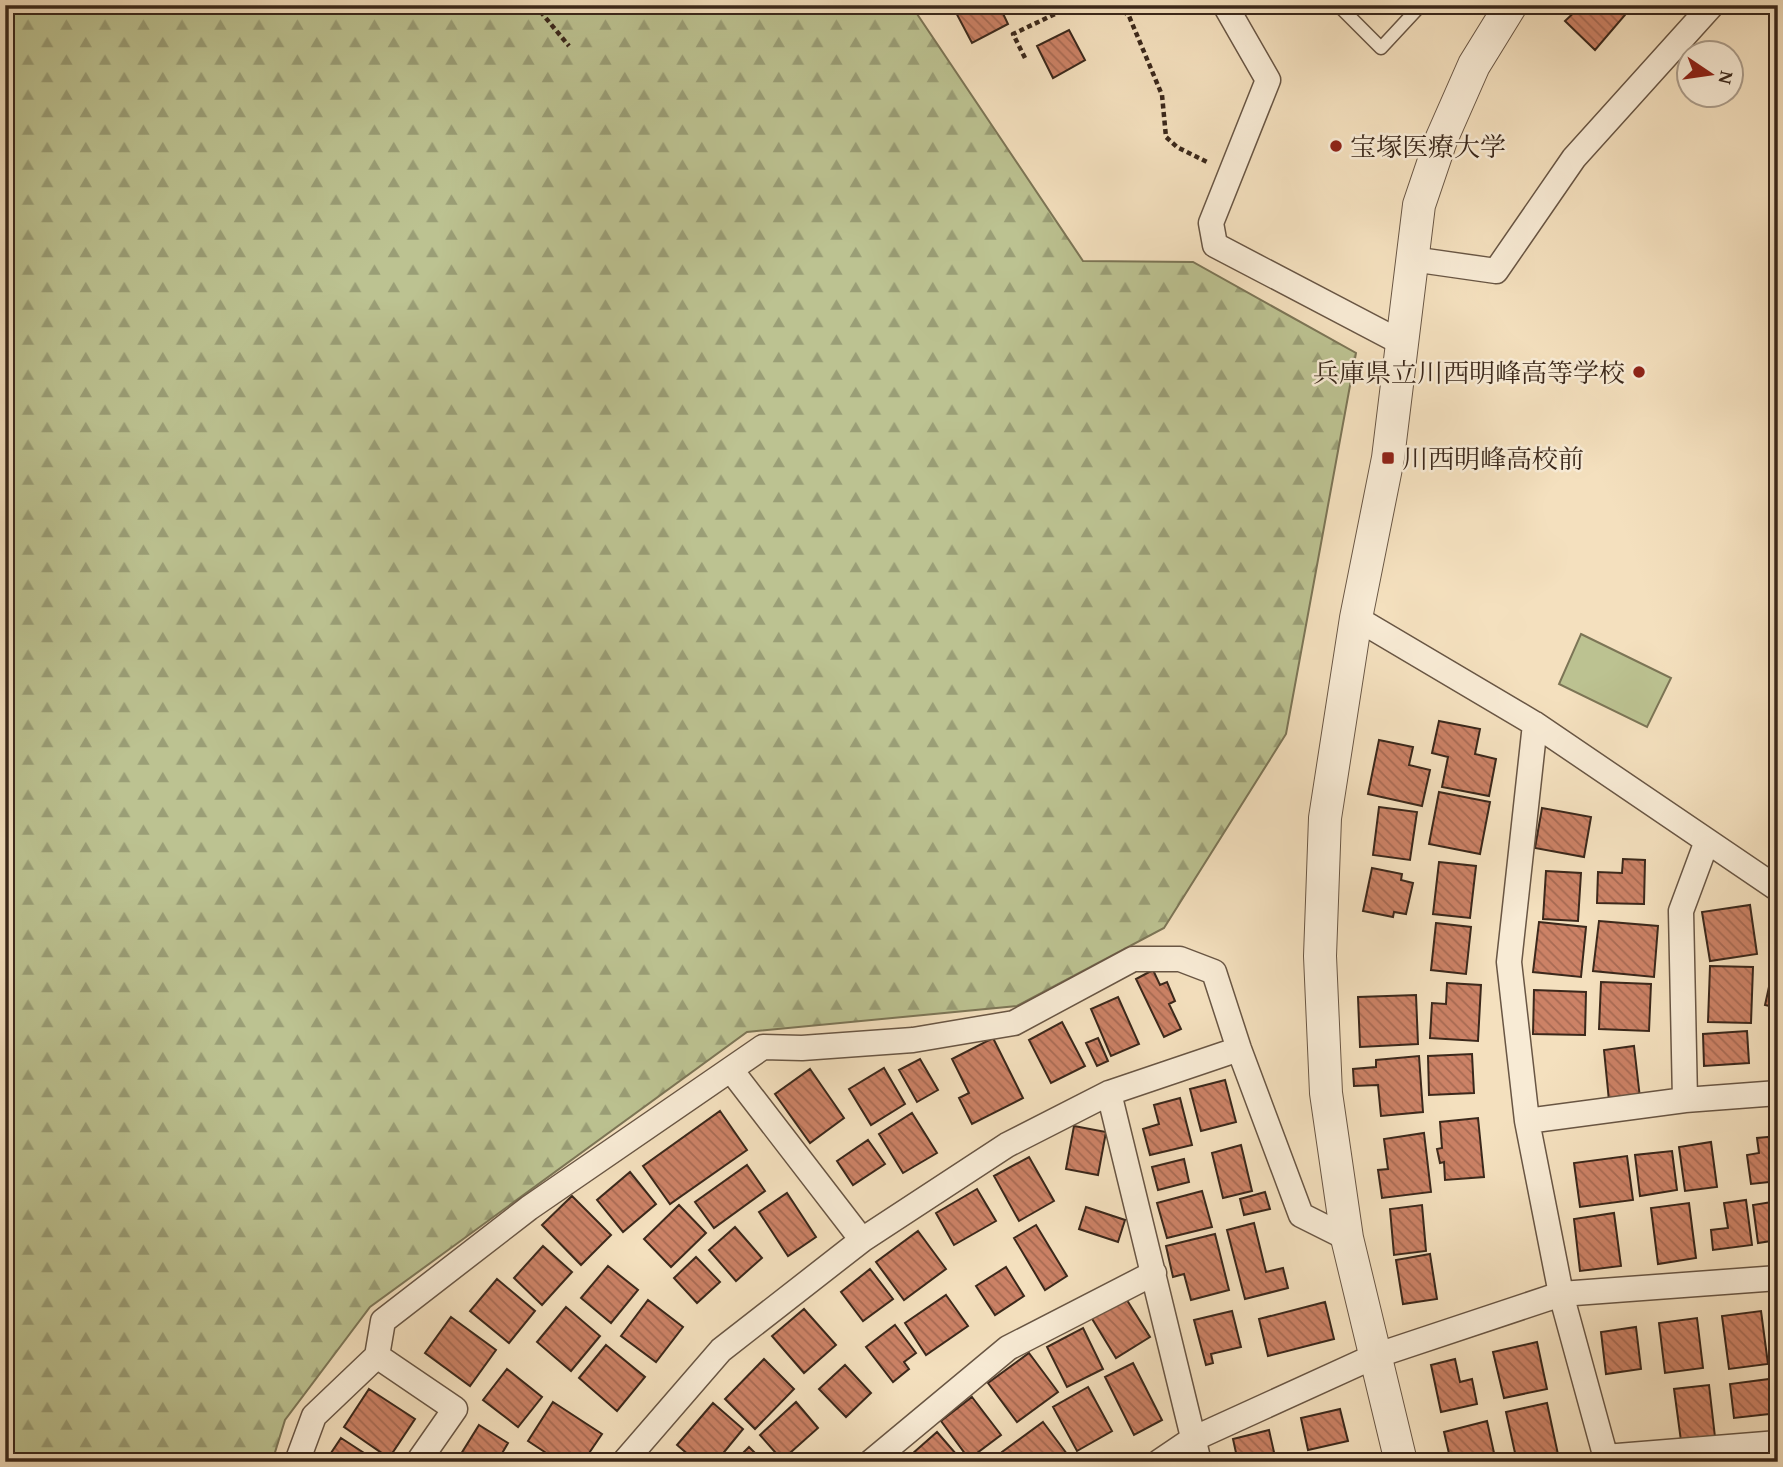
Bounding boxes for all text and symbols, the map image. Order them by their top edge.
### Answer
north arrow [1674,38,1744,108]
text: N [1711,68,1742,87]
place label: 宝塚医療大学 [1350,127,1506,166]
marker: 宝塚医療大学 [1328,138,1344,154]
place label: 兵庫県立川西明峰高等学校 [1313,353,1625,392]
marker: 兵庫県立川西明峰高等学校 [1631,364,1647,380]
place label: 川西明峰高校前 [1402,439,1584,478]
marker: 川西明峰高校前 [1380,450,1396,466]

